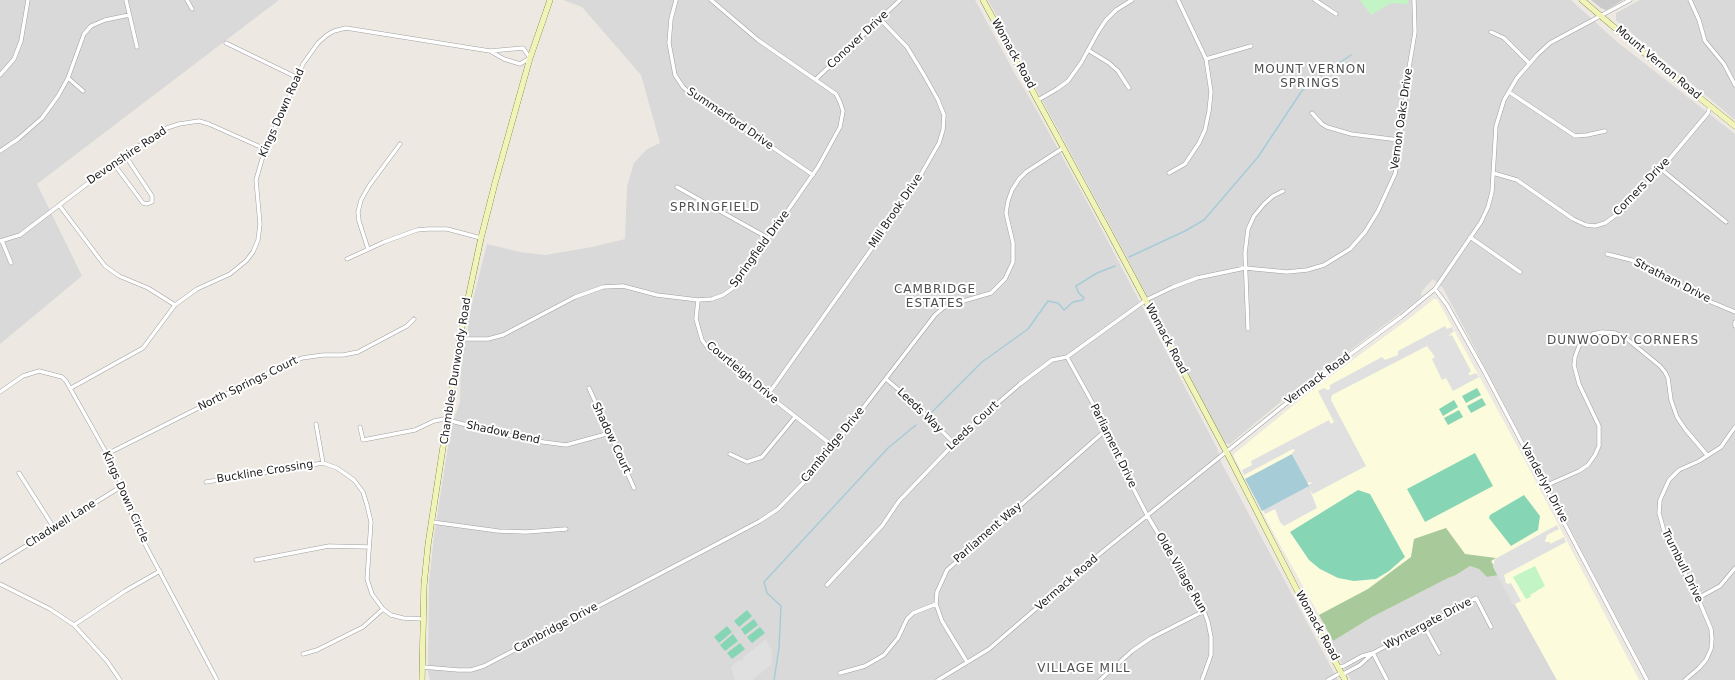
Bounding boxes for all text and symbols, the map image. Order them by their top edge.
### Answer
street label: Conover Drive [825,8,891,72]
street label: Womack Road [988,17,1038,91]
street label: Mount Vernon Road [1613,23,1703,103]
district label: MOUNT VERNON SPRINGS [1254,63,1366,91]
street label: Kings Down Road [257,67,307,159]
street label: Vernon Oaks Drive [1388,67,1416,171]
street label: Summerford Drive [684,85,776,153]
street label: Devonshire Road [85,124,169,188]
street label: Corners Drive [1611,155,1673,219]
street label: Mill Brook Drive [866,171,926,251]
district label: SPRINGFIELD [670,201,760,215]
street label: Springfield Drive [728,208,792,290]
street label: Stratham Drive [1632,256,1712,306]
district label: CAMBRIDGE ESTATES [894,283,976,311]
street label: Chamblee Dunwoody Road [438,297,474,445]
street label: Womack Road [1142,301,1190,377]
district label: DUNWOODY CORNERS [1547,334,1699,348]
street label: Courtleigh Drive [703,339,781,407]
street label: Vermack Road [1283,350,1353,408]
street label: North Springs Court [196,354,300,414]
street label: Leeds Way [894,386,946,436]
street label: Leeds Court [944,399,1002,453]
street label: Shadow Court [589,400,633,476]
street label: Parliament Drive [1087,402,1139,490]
street label: Cambridge Drive [799,405,867,485]
street label: Shadow Bend [465,419,541,447]
street label: Vanderlyn Drive [1518,441,1570,525]
street label: Kings Down Circle [99,449,151,545]
street label: Buckline Crossing [216,458,314,486]
street label: Chadwell Lane [23,497,99,551]
street label: Parliament Way [951,500,1025,566]
street label: Trumbull Drive [1658,527,1706,605]
street label: Olde Village Run [1153,531,1209,615]
street label: Vermack Road [1033,552,1101,614]
street label: Womack Road [1292,589,1342,663]
street label: Wyntergate Drive [1382,595,1474,653]
street label: Cambridge Drive [512,600,600,656]
district label: VILLAGE MILL [1037,662,1131,676]

